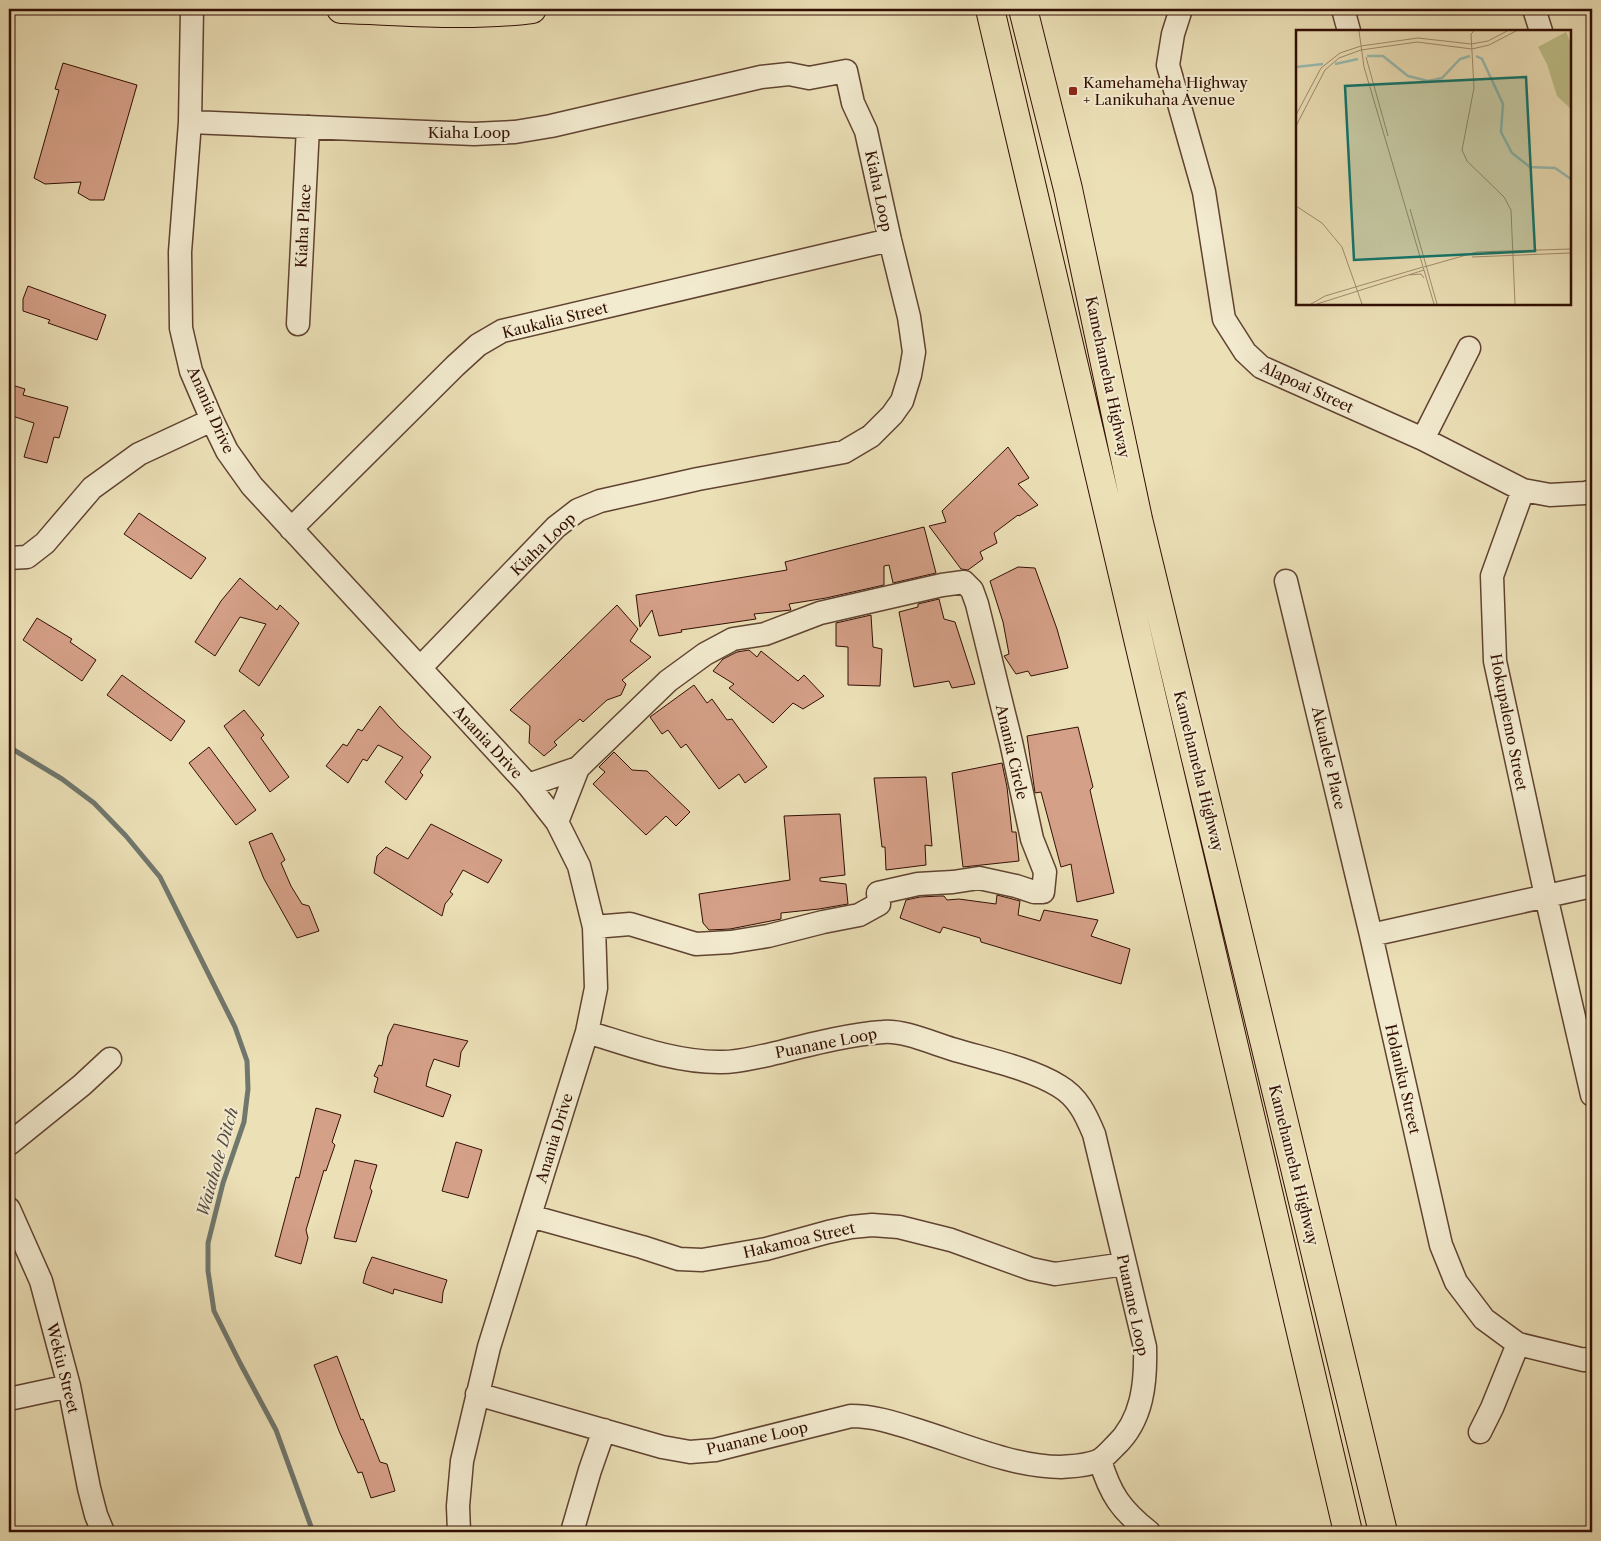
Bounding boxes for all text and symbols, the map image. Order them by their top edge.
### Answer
inset map [1296,30,1571,305]
place label: Kamehameha Highway + Lanikuhana Avenue [1083,73,1249,109]
marker: Kamehameha Highway + Lanikuhana Avenue [1067,85,1079,97]
street label: Kiaha Loop [428,123,510,142]
street label: Kiaha Loop [861,149,897,233]
street label: Kiaha Place [291,184,315,268]
street label: Kamehameha Highway [1082,294,1135,460]
street label: Kaukalia Street [500,298,611,342]
street label: Alapoai Street [1256,357,1357,417]
street label: Anania Drive [183,363,239,456]
street label: Kiaha Loop [507,508,579,580]
street label: Hokupalemo Street [1486,652,1532,793]
street label: Kamehameha Highway [1170,689,1228,854]
street label: Anania Drive [449,701,527,783]
street label: Anania Circle [992,702,1032,801]
street label: Akualele Place [1308,704,1350,811]
street label: Holaniku Street [1381,1022,1425,1137]
street label: Puanane Loop [773,1024,879,1062]
street label: Kamehameha Highway [1265,1083,1323,1248]
street label: Anania Drive [531,1091,577,1186]
water label: Waiahole Ditch [192,1105,242,1219]
street label: Hakamoa Street [741,1218,858,1262]
street label: Puanane Loop [1113,1252,1153,1358]
street label: Wekiu Street [42,1320,84,1416]
street label: Puanane Loop [704,1417,810,1459]

